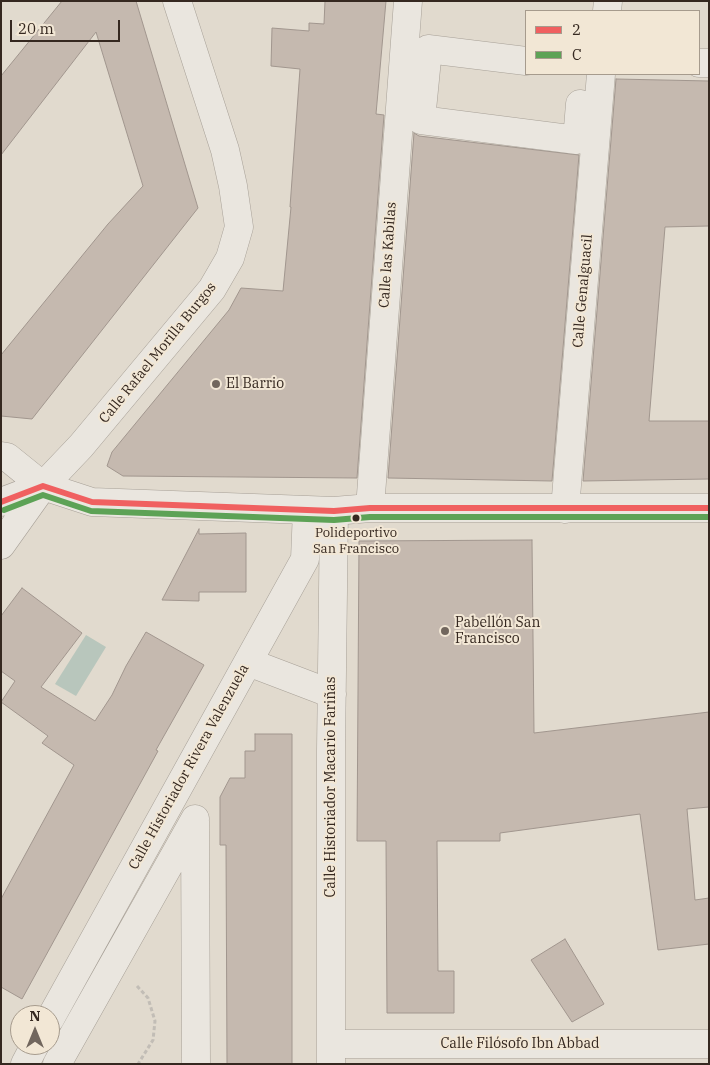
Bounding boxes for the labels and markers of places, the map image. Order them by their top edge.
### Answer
place label: El Barrio [226,376,284,392]
marker: El Barrio [210,378,222,390]
marker: Polideportivo San Francisco [351,513,361,523]
place label: Polideportivo San Francisco [313,525,399,556]
place label: Pabellón San Francisco [455,615,540,648]
marker: Pabellón San Francisco [439,625,451,637]

